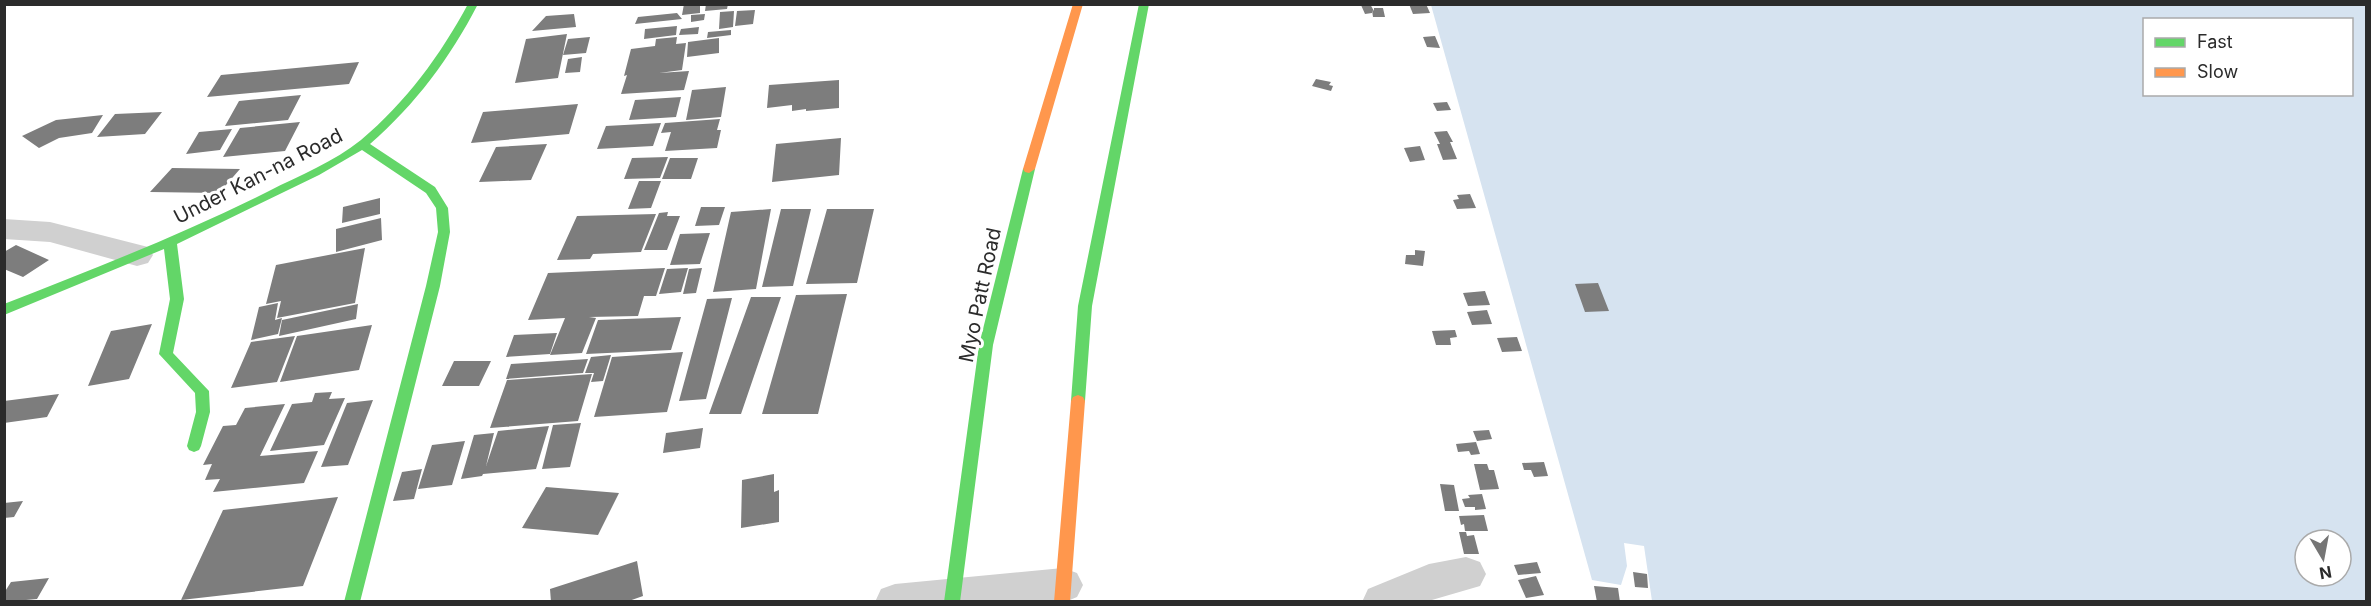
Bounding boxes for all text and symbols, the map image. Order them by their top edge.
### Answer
legend [2143,18,2353,96]
text: Fast [2197,31,2233,52]
text: Slow [2197,61,2238,82]
street label: Under Kan-na Road [170,123,346,229]
street label: Myo Patt Road [954,225,1006,365]
north arrow [2293,528,2353,588]
text: N [2318,562,2333,584]

